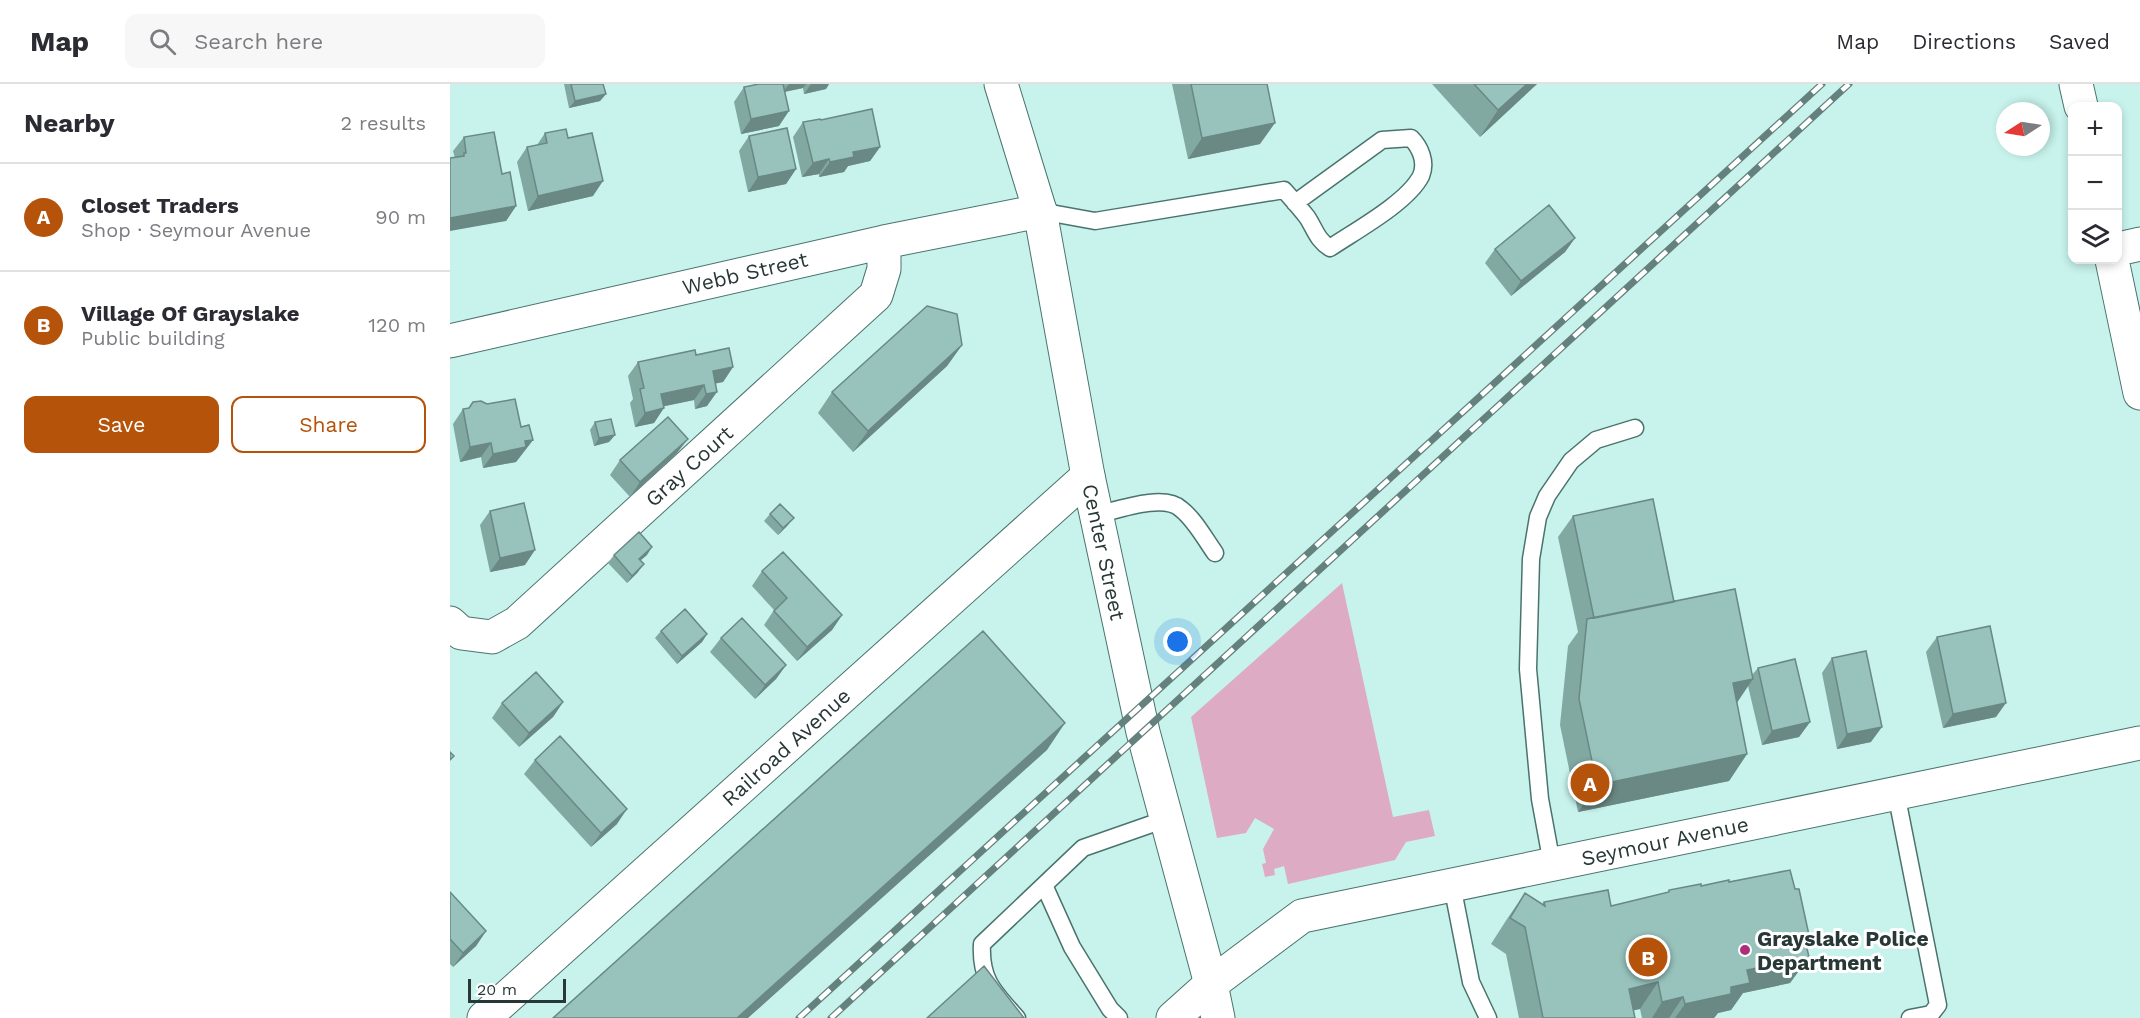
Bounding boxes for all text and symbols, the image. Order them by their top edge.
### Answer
search box [125,14,545,68]
text: Map [30,25,89,58]
icon: search [146,25,179,58]
text: Search here [194,29,323,54]
text: Map [1836,29,1879,54]
text: Directions [1912,29,2016,54]
text: Saved [2049,29,2110,54]
north arrow [1996,102,2050,156]
map controls [2068,102,2122,264]
button: + [2068,102,2122,156]
text: Nearby [24,108,115,138]
text: 2 results [341,111,426,135]
button: − [2068,156,2122,210]
text: Closet Traders [81,193,239,218]
text: A [37,205,50,229]
text: 90 m [375,205,426,229]
button: layers [2068,210,2122,264]
text: Shop · Seymour Avenue [81,218,311,242]
street label: Webb Street [680,246,811,300]
text: Village Of Grayslake [81,301,300,326]
text: B [37,313,50,337]
text: 120 m [368,313,426,337]
text: Public building [81,326,225,350]
button: Save [24,396,219,453]
button: Share [231,396,426,453]
street label: Gray Court [640,420,738,512]
street label: Center Street [1077,482,1131,623]
your location [1163,627,1192,656]
street label: Railroad Avenue [717,683,855,811]
pin: A [1570,760,1610,806]
street label: Seymour Avenue [1579,811,1751,871]
place label: Grayslake Police Department [1757,926,1929,975]
pin: B [1628,934,1668,980]
marker: Grayslake Police Department [1738,943,1752,957]
scale bar [468,976,566,1004]
text: 20 m [477,980,517,999]

